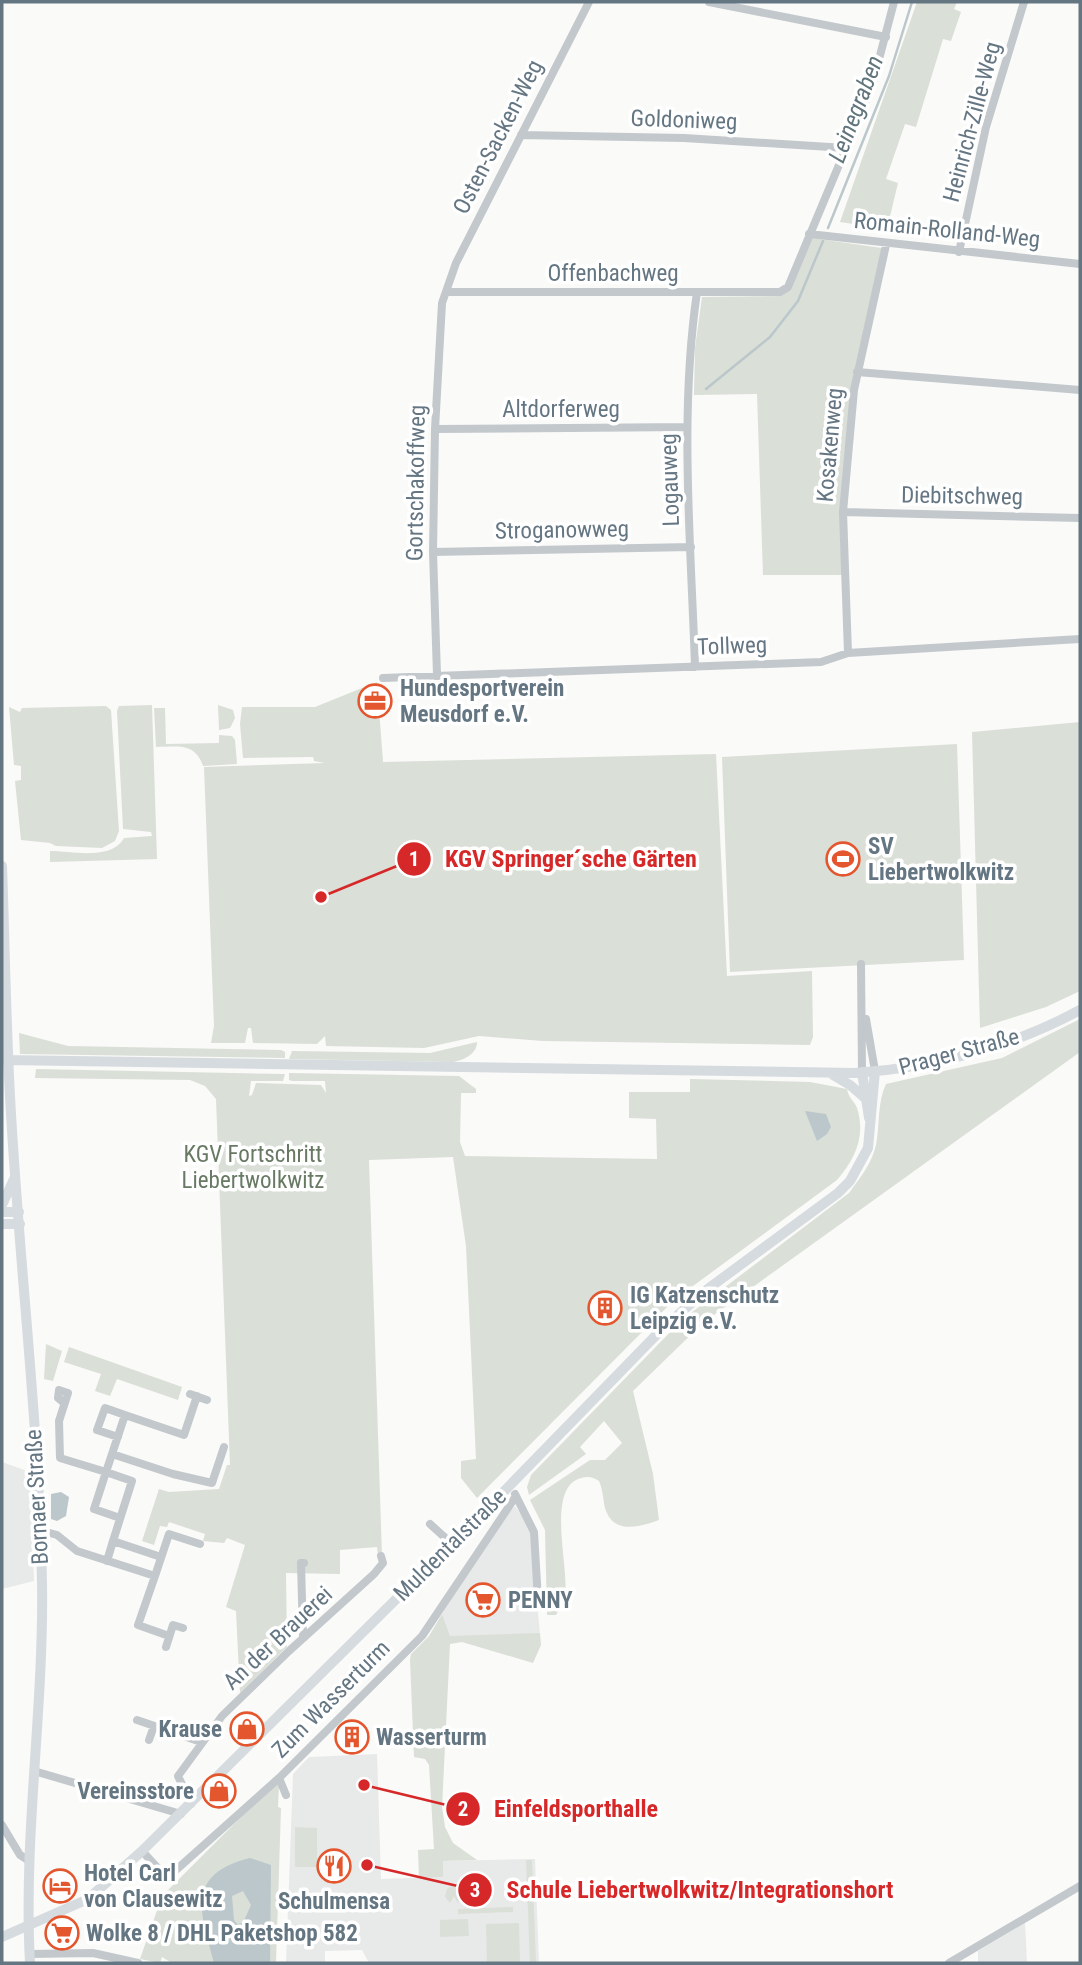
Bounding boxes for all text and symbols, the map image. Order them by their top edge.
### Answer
street label: Heinrich-Zille-Weg [938,39,1006,205]
water label: Leinegraben [823,51,889,167]
street label: Osten-Sacken-Weg [448,55,548,219]
street label: Goldoniweg [630,105,738,135]
street label: Romain-Rolland-Weg [853,207,1041,253]
street label: Offenbachweg [547,260,679,287]
street label: Kosakenweg [812,387,848,503]
street label: Altdorferweg [502,396,620,423]
street label: Gortschakoffweg [401,405,431,561]
street label: Logauweg [655,433,685,527]
street label: Diebitschweg [901,481,1023,511]
street label: Stroganowweg [495,515,629,545]
street label: Tollweg [697,631,767,661]
place label: Hundesportverein Meusdorf e.V. [400,675,564,728]
office icon: Hundesportverein Meusdorf e.V. [356,682,394,720]
place label: SV Liebertwolkwitz [868,833,1014,886]
callout: KGV Springer´sche Gärten [396,836,711,881]
sports icon: SV Liebertwolkwitz [824,840,862,878]
text: KGV Springer´sche Gärten [445,845,697,873]
text: 1 [409,847,419,871]
street label: Prager Straße [896,1023,1022,1081]
park label: KGV Fortschritt Liebertwolkwitz [182,1141,324,1194]
place label: IG Katzenschutz Leipzig e.V. [630,1282,779,1335]
building icon: IG Katzenschutz Leipzig e.V. [586,1289,624,1327]
street label: Bornaer Straße [20,1429,54,1565]
street label: Muldentalstraße [388,1483,512,1607]
street label: An der Brauerei [218,1581,338,1695]
supermarket icon: PENNY [464,1581,502,1619]
place label: PENNY [508,1587,573,1614]
street label: Zum Wasserturm [267,1635,395,1763]
shop icon: Krause [228,1710,266,1748]
place label: Krause [158,1716,222,1743]
building icon: Wasserturm [333,1718,371,1756]
place label: Wasserturm [376,1724,487,1751]
shop icon: Vereinsstore [200,1772,238,1810]
place label: Vereinsstore [77,1778,194,1805]
callout: Einfeldsporthalle [445,1787,672,1832]
text: Einfeldsporthalle [494,1795,658,1823]
text: 2 [458,1797,468,1821]
restaurant icon: Schulmensa [315,1847,353,1885]
place label: Hotel Carl von Clausewitz [84,1860,223,1913]
hotel icon: Hotel Carl von Clausewitz [41,1867,79,1905]
callout: Schule Liebertwolkwitz/Integrationshort [457,1867,907,1912]
text: Schule Liebertwolkwitz/Integrationshort [507,1876,893,1904]
text: 3 [470,1878,480,1902]
place label: Schulmensa [278,1888,390,1915]
supermarket icon: Wolke 8 / DHL Paketshop 582 [43,1914,81,1952]
place label: Wolke 8 / DHL Paketshop 582 [86,1920,358,1947]

